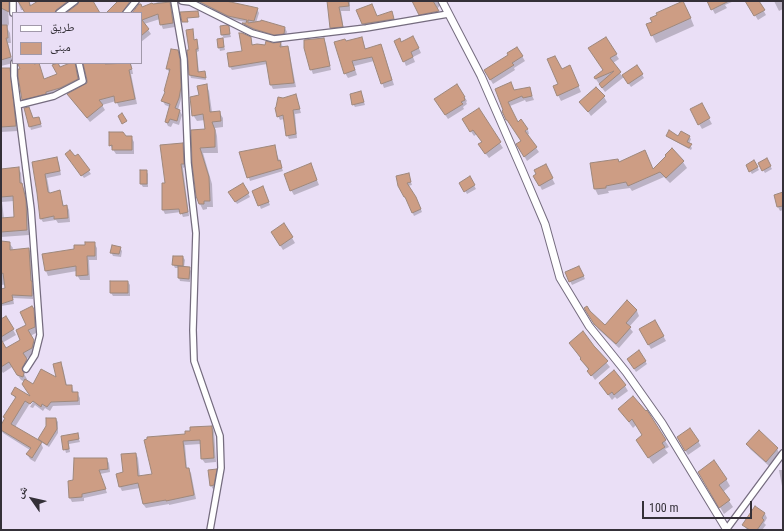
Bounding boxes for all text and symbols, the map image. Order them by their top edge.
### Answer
legend [12,12,142,64]
text: طريق [50,20,75,34]
text: مبنى [50,40,71,54]
north arrow [12,479,52,519]
text: ش [13,484,30,500]
scale bar [644,493,754,519]
text: 100 m [649,501,679,515]

